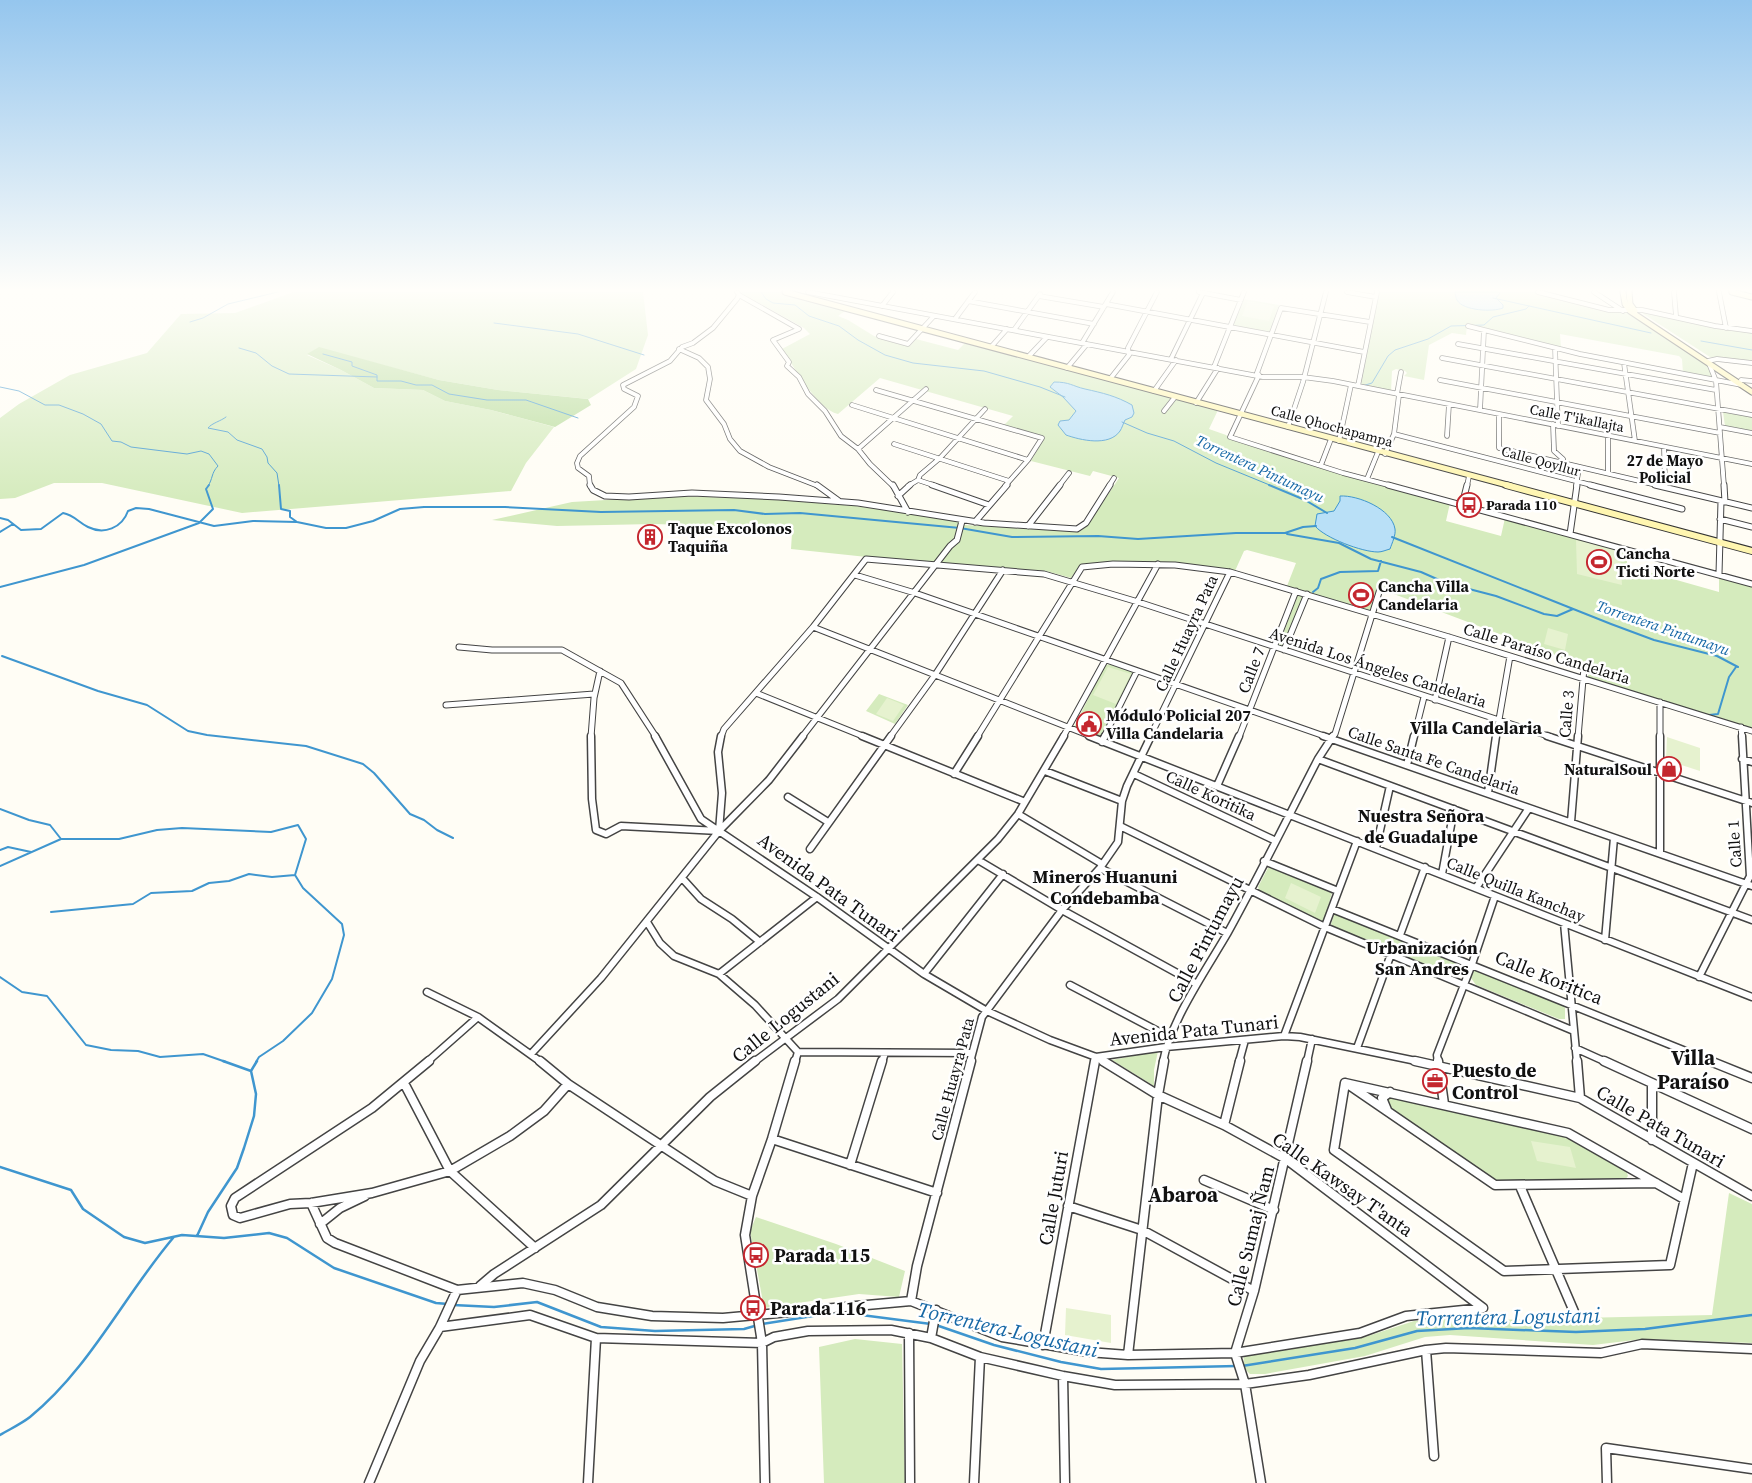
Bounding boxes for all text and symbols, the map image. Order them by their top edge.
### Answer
street label: Calle T'ikallajta [1528,399,1627,437]
street label: Calle Qhochapampa [1269,400,1396,452]
water label: Torrentera Pintumayu [1193,430,1328,508]
street label: Calle Qoyllur [1499,441,1583,481]
district label: 27 de Mayo Policial [1627,450,1704,488]
bus stop icon: Parada 110 [1456,492,1482,518]
place label: Parada 110 [1486,495,1557,515]
place label: Taque Excolonos Taquiña [668,517,792,557]
building icon: Taque Excolonos Taquiña [637,524,663,550]
place label: Cancha Ticti Norte [1616,542,1695,582]
sports icon: Cancha Ticti Norte [1586,549,1612,575]
street label: Calle Huayra Pata [1149,570,1223,695]
place label: Cancha Villa Candelaria [1378,575,1470,615]
sports icon: Cancha Villa Candelaria [1348,582,1374,608]
water label: Torrentera Pintumayu [1594,595,1733,660]
street label: Calle Paraíso Candelaria [1461,617,1634,689]
street label: Avenida Los Ángeles Candelaria [1267,621,1490,713]
street label: Calle 7 [1232,644,1270,696]
street label: Calle 3 [1553,689,1579,739]
place label: Módulo Policial 207 Villa Candelaria [1106,704,1251,744]
public building icon: Módulo Policial 207 Villa Candelaria [1076,711,1102,737]
district label: Villa Candelaria [1410,715,1543,740]
street label: Calle Santa Fe Candelaria [1345,720,1524,800]
shop icon: NaturalSoul [1656,756,1682,782]
place label: NaturalSoul [1564,758,1652,780]
street label: Calle Koritika [1162,764,1260,826]
district label: Nuestra Señora de Guadalupe [1358,803,1485,849]
street label: Calle 1 [1721,819,1747,869]
street label: Avenida Pata Tunari [753,827,906,948]
street label: Calle Quilla Kanchay [1443,851,1589,927]
district label: Mineros Huanuni Condebamba [1033,864,1178,910]
street label: Calle Pintumayu [1161,871,1249,1007]
district label: Urbanización San Andres [1366,935,1478,981]
street label: Calle Koritica [1491,944,1607,1011]
street label: Calle Logustani [726,965,844,1068]
street label: Avenida Pata Tunari [1108,1008,1280,1052]
street label: Calle Huayra Pata [925,1014,979,1143]
district label: Villa Paraíso [1657,1043,1729,1096]
place label: Puesto de Control [1452,1057,1536,1105]
office icon: Puesto de Control [1422,1068,1448,1094]
street label: Calle Pata Tunari [1592,1079,1730,1174]
street label: Calle Kawsay T'anta [1267,1126,1419,1243]
street label: Calle Juturi [1032,1148,1074,1247]
street label: Calle Sumaj Ñam [1220,1163,1280,1309]
district label: Abaroa [1148,1180,1219,1209]
bus stop icon: Parada 115 [743,1242,769,1268]
place label: Parada 115 [774,1242,870,1268]
bus stop icon: Parada 116 [740,1295,766,1321]
place label: Parada 116 [770,1295,866,1321]
water label: Torrentera Logustani [915,1295,1102,1365]
water label: Torrentera Logustani [1416,1300,1601,1333]

